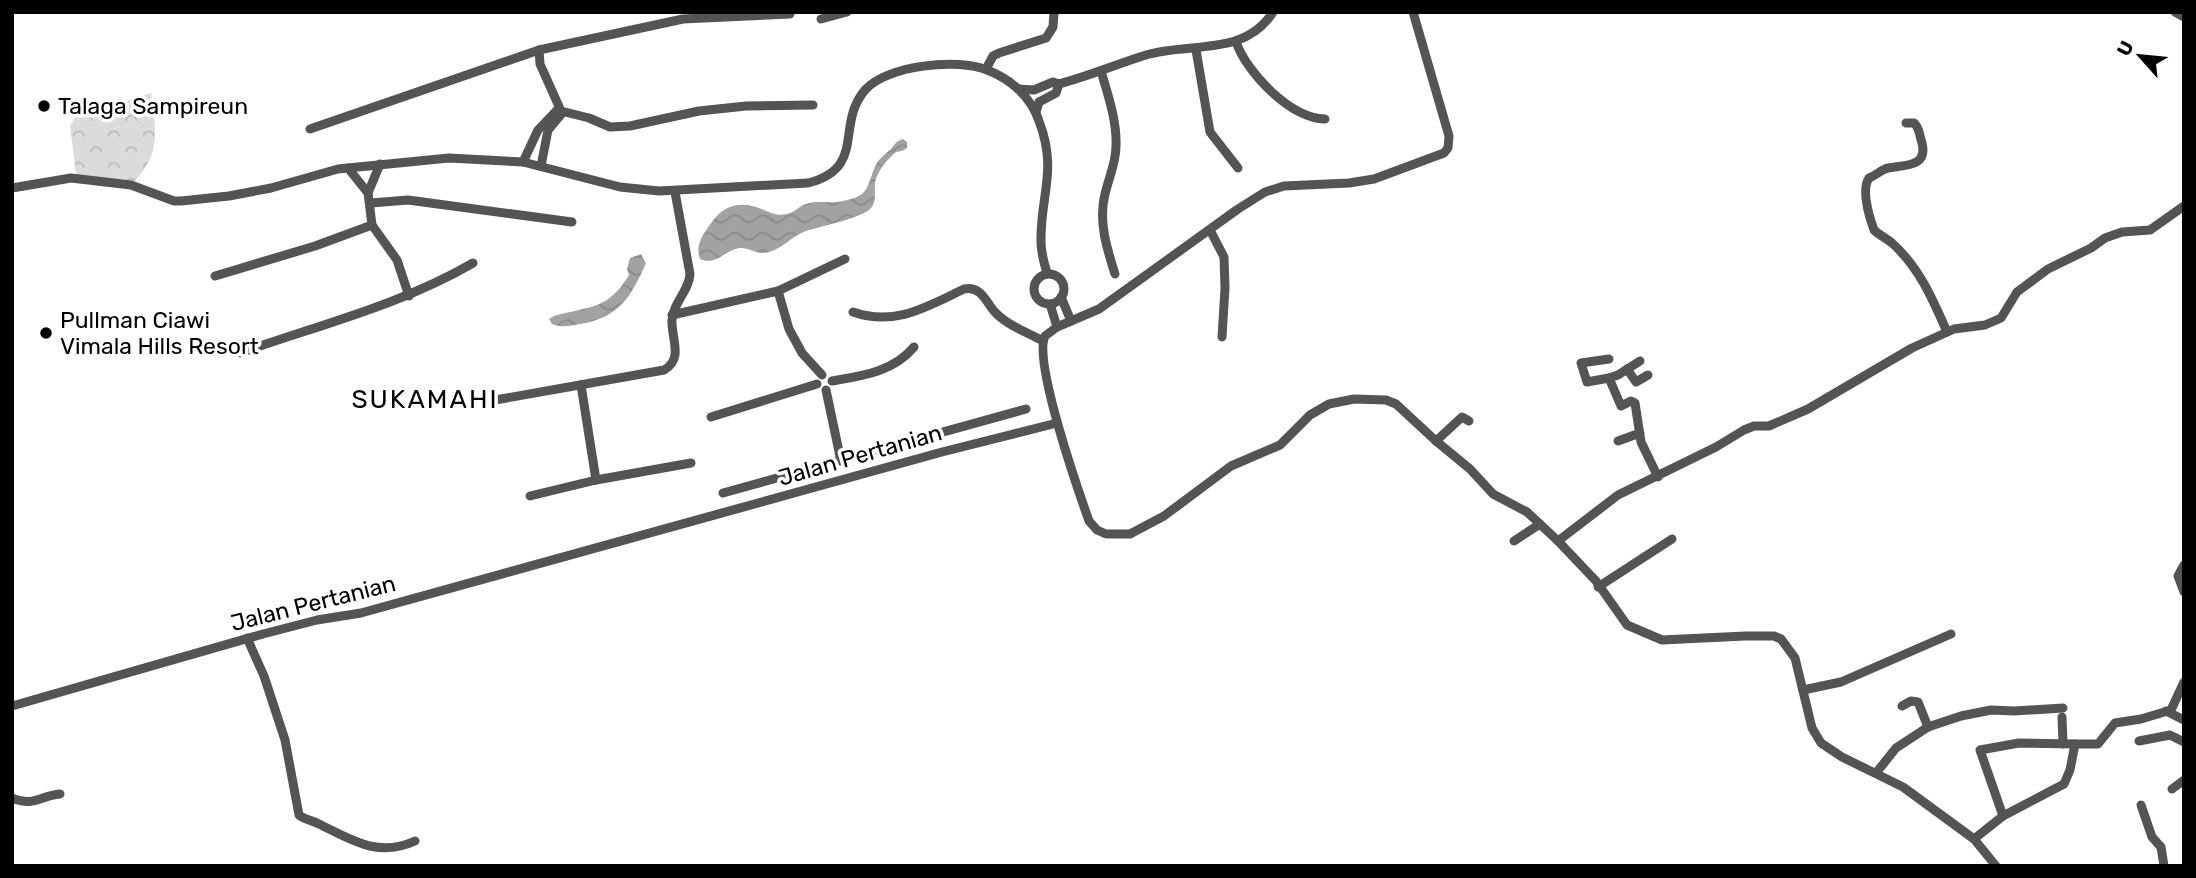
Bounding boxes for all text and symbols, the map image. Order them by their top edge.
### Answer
north arrow [2105,21,2175,91]
text: U [2112,37,2139,60]
place label: Talaga Sampireun [58,92,248,120]
marker: Talaga Sampireun [36,98,52,114]
place label: Pullman Ciawi Vimala Hills Resort [60,306,259,360]
marker: Pullman Ciawi Vimala Hills Resort [38,325,54,341]
district label: SUKAMAHI [351,384,499,415]
street label: Jalan Pertanian [775,418,945,492]
street label: Jalan Pertanian [228,569,398,637]

